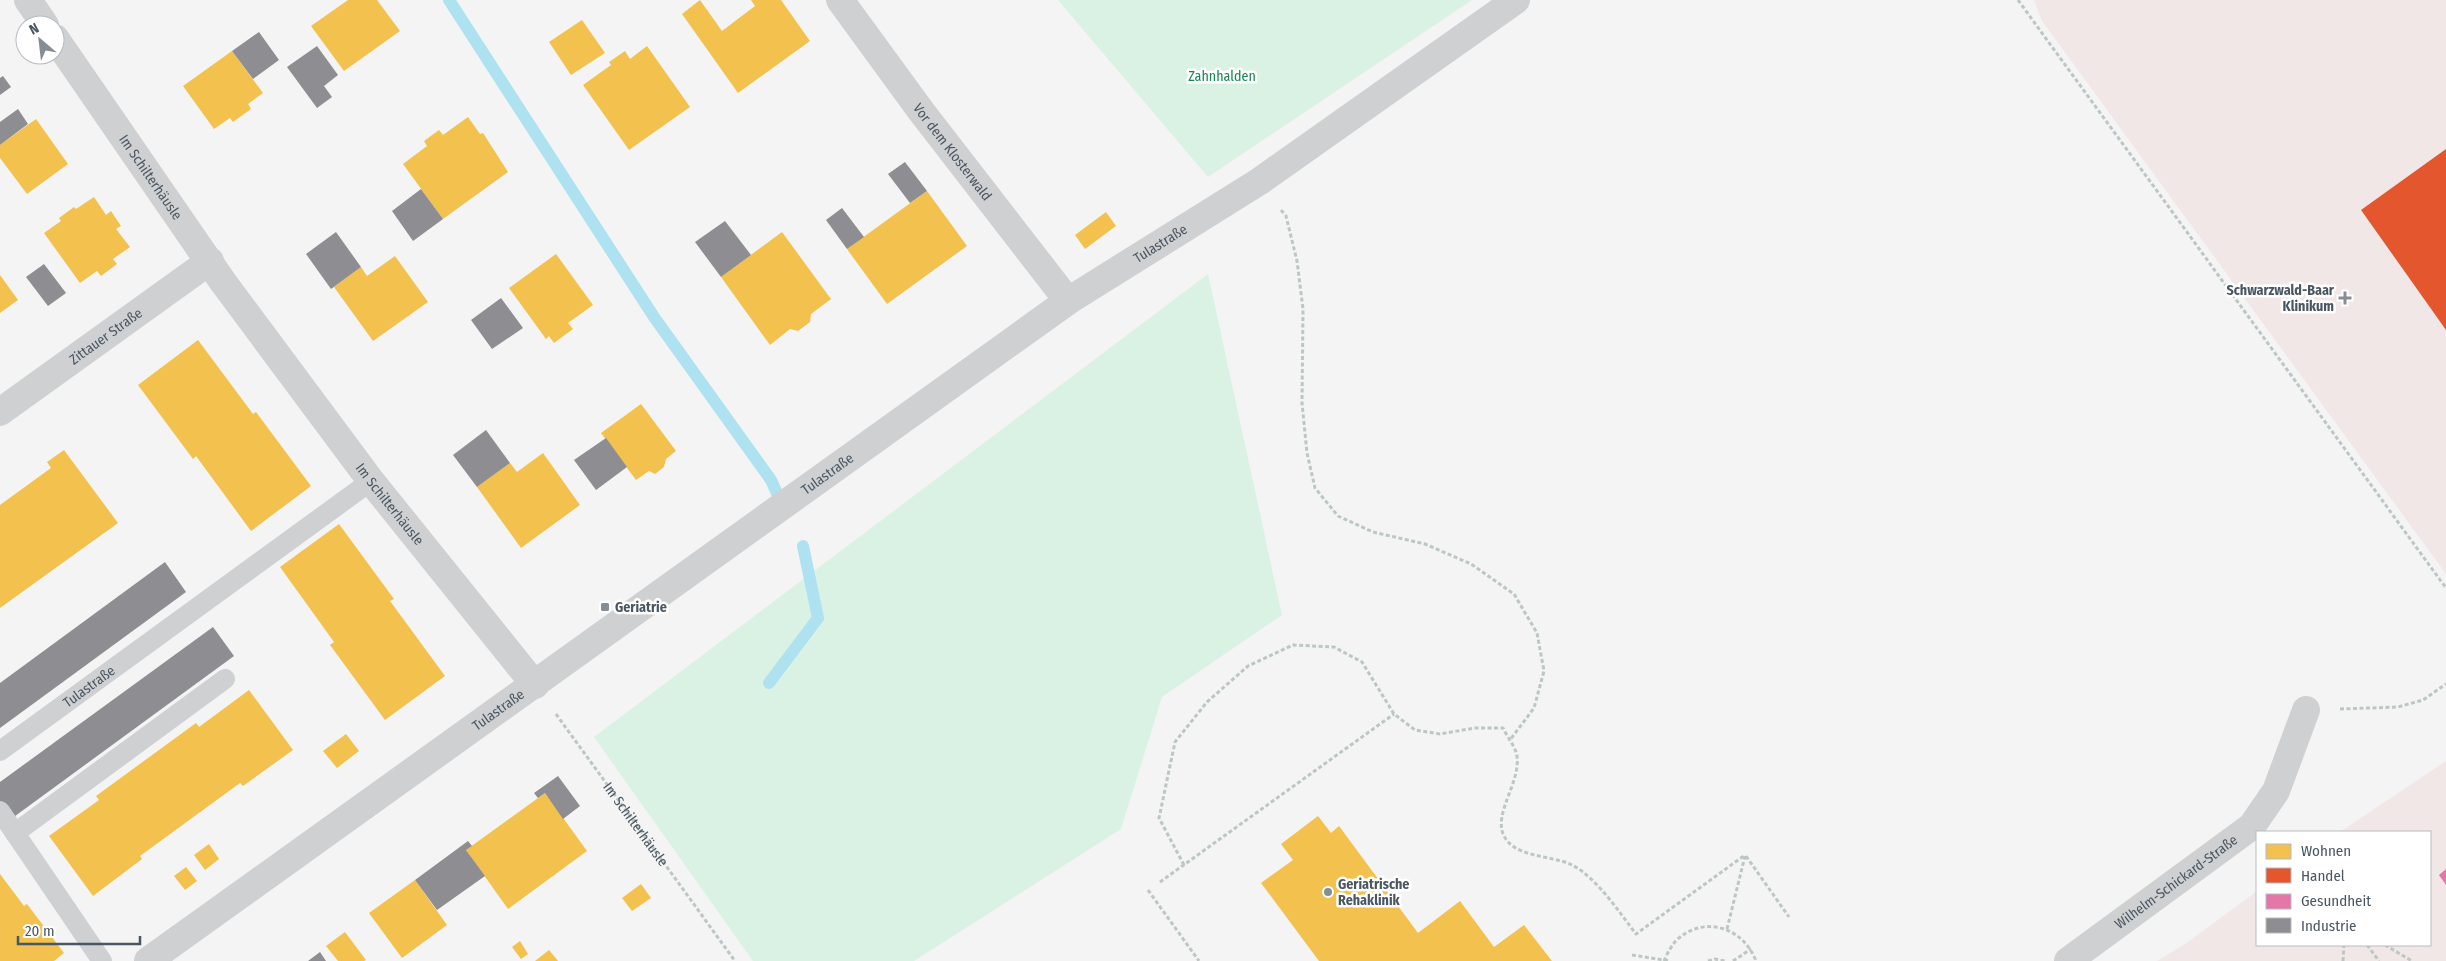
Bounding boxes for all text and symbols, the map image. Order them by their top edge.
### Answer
north arrow [15,15,65,65]
text: N [26,19,42,38]
park label: Zahnhalden [1188,68,1256,85]
street label: Vor dem Klosterwald [909,100,995,204]
street label: Im Schilterhäusle [115,132,186,223]
street label: Tulastraße [1131,221,1190,267]
place label: Schwarzwald-Baar Klinikum [2226,282,2335,315]
marker: Schwarzwald-Baar Klinikum [2338,291,2352,305]
street label: Zittauer Straße [66,305,146,368]
street label: Tulastraße [798,450,857,498]
street label: Im Schilterhäusle [352,460,427,549]
place label: Geriatrie [615,599,667,616]
marker: Geriatrie [599,601,611,613]
street label: Tulastraße [60,662,119,711]
street label: Tulastraße [469,686,528,735]
street label: Im Schilterhäusle [599,779,672,870]
street label: Wilhelm-Schickard-Straße [2112,831,2241,933]
legend [2256,831,2431,946]
text: Wohnen [2301,842,2351,860]
text: Handel [2301,867,2345,885]
place label: Geriatrische Rehaklinik [1338,876,1409,909]
marker: Geriatrische Rehaklinik [1322,886,1334,898]
text: Gesundheit [2301,892,2371,910]
scale bar [18,914,140,946]
text: Industrie [2301,917,2356,935]
text: 20 m [25,922,55,940]

